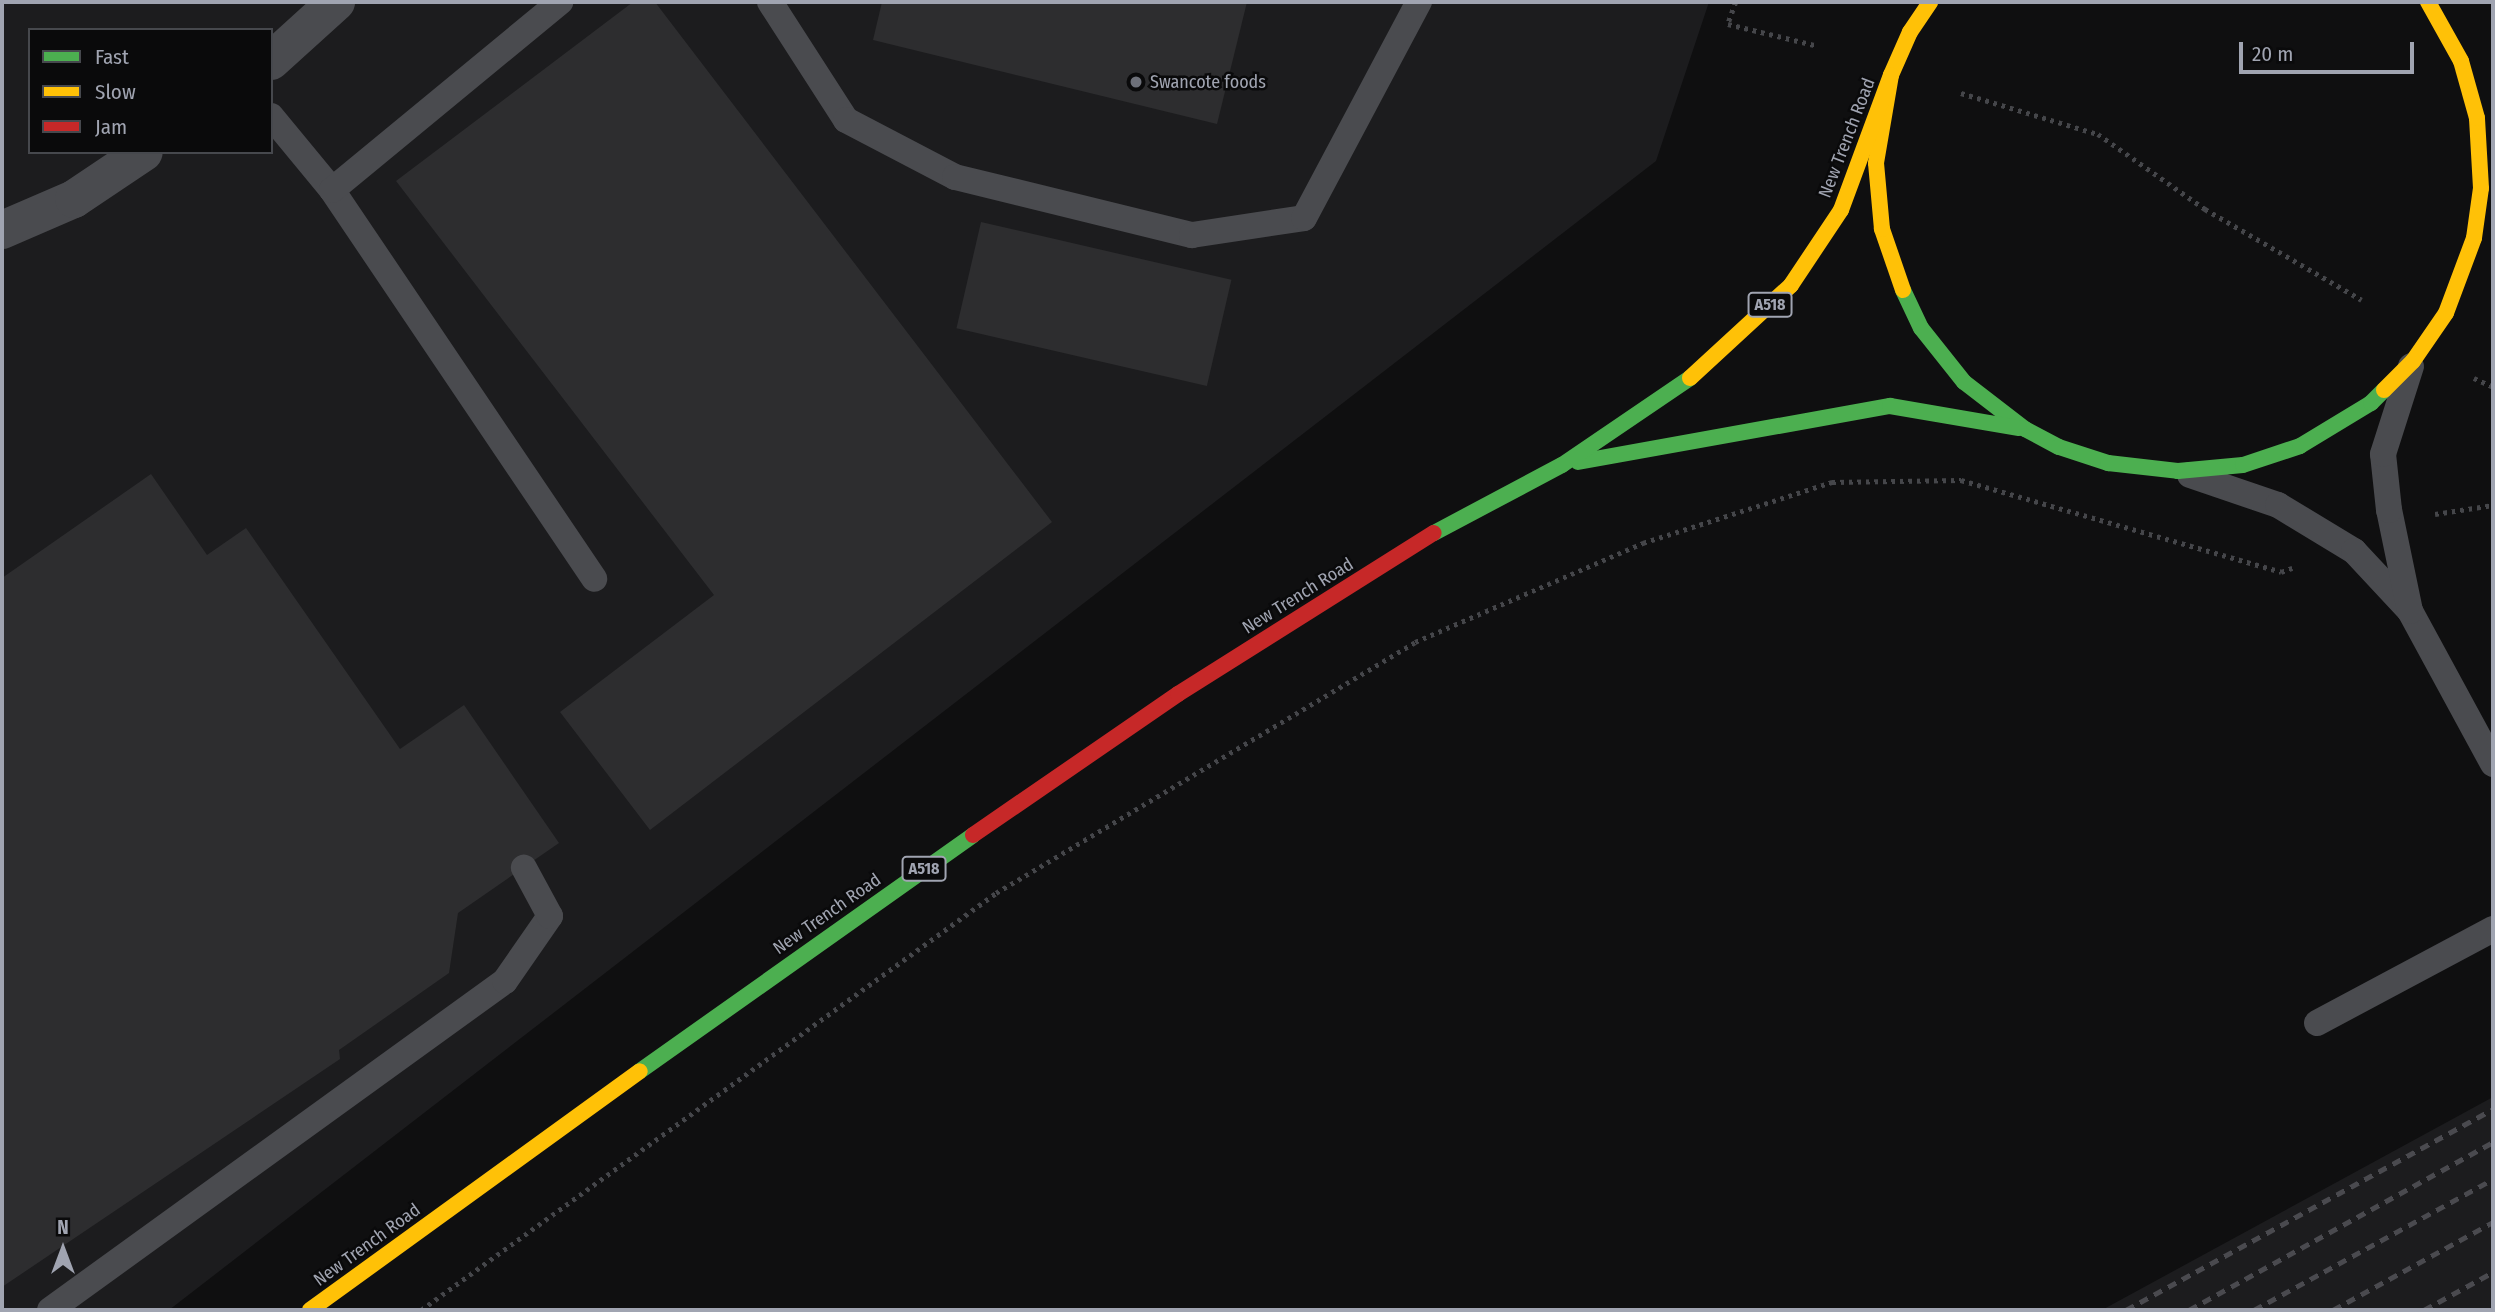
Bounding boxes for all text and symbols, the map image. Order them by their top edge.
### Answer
legend [28,28,273,154]
scale bar [2243,28,2418,72]
text: 20 m [2252,41,2293,67]
text: Fast [95,44,129,70]
place label: Swancote foods [1150,71,1266,93]
marker: Swancote foods [1128,74,1144,90]
street label: New Trench Road [1814,75,1880,201]
text: Slow [95,79,136,105]
text: Jam [95,114,127,140]
road number: A518 [1747,292,1793,318]
street label: New Trench Road [1239,553,1357,639]
road number: A518 [901,856,947,882]
street label: New Trench Road [769,869,885,959]
street label: New Trench Road [309,1199,425,1291]
north arrow [28,1214,98,1284]
text: N [57,1216,69,1239]

